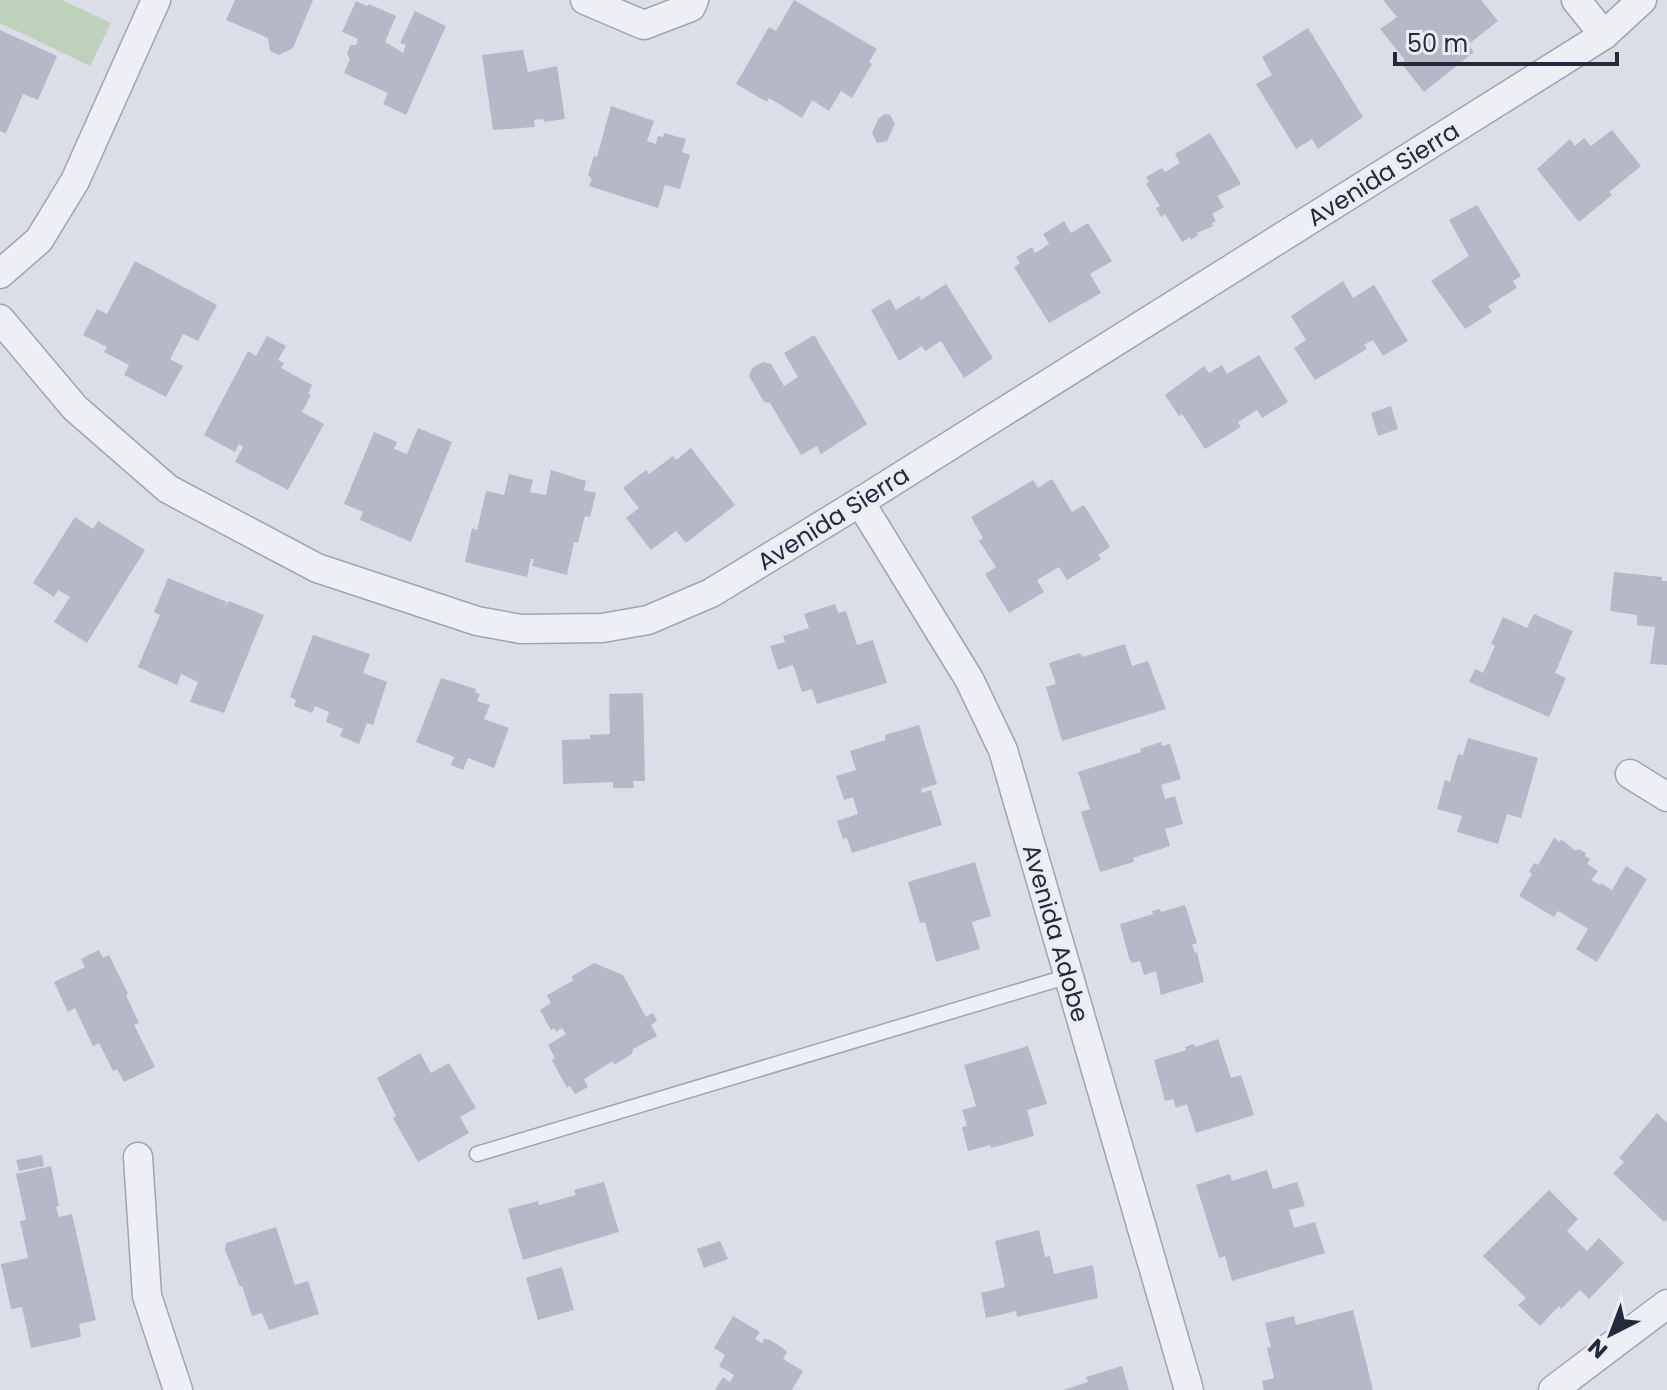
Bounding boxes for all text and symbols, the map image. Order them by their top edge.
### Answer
scale bar [1395,16,1617,66]
text: 50 m [1407,27,1468,60]
street label: Avenida Sierra [1301,114,1465,234]
street label: Avenida Sierra [751,458,915,578]
street label: Avenida Adobe [1015,840,1097,1026]
north arrow [1571,1294,1651,1374]
text: N [1581,1331,1614,1366]

